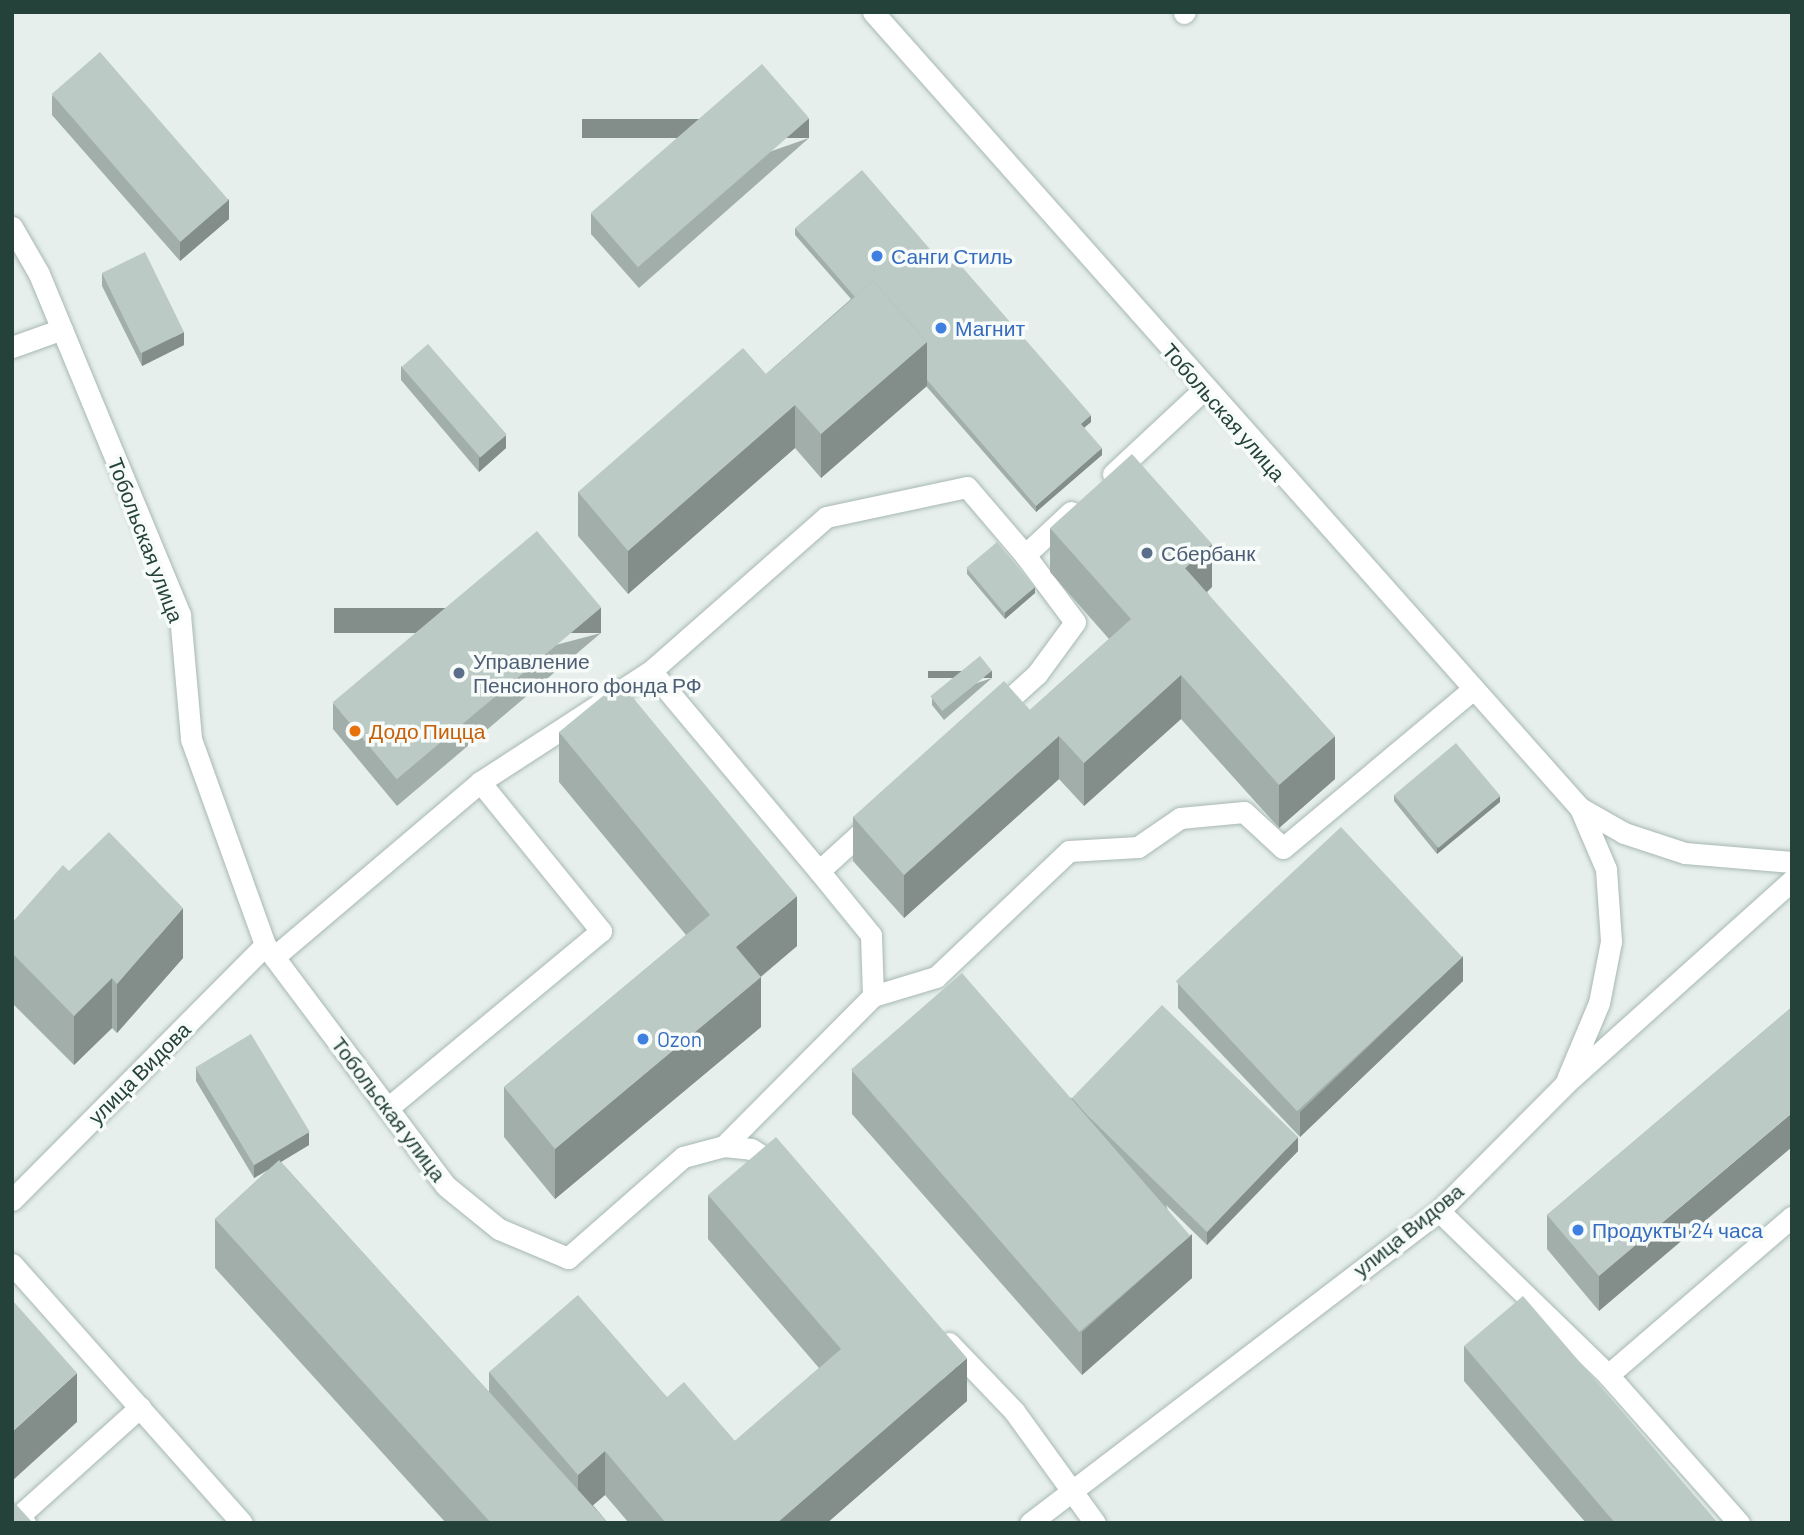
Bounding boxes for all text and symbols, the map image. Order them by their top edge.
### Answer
place label: Санги Стиль [891,243,1013,269]
marker: Санги Стиль [869,248,885,264]
place label: Магнит [955,315,1025,341]
marker: Магнит [933,320,949,336]
street label: Тобольская улица [1157,338,1291,486]
street label: Тобольская улица [103,454,189,626]
place label: Сбербанк [1161,540,1255,566]
marker: Сбербанк [1139,545,1155,561]
place label: Управление Пенсионного фонда РФ [473,648,702,698]
marker: Управление Пенсионного фонда РФ [451,665,467,681]
place label: Додо Пицца [369,718,485,744]
marker: Додо Пицца [347,723,363,739]
street label: улица Видова [83,1017,195,1129]
place label: Ozon [657,1026,702,1052]
marker: Ozon [635,1031,651,1047]
street label: Тобольская улица [326,1032,452,1186]
street label: улица Видова [1348,1178,1468,1282]
place label: Продукты 24 часа [1592,1217,1763,1243]
marker: Продукты 24 часа [1570,1222,1586,1238]

